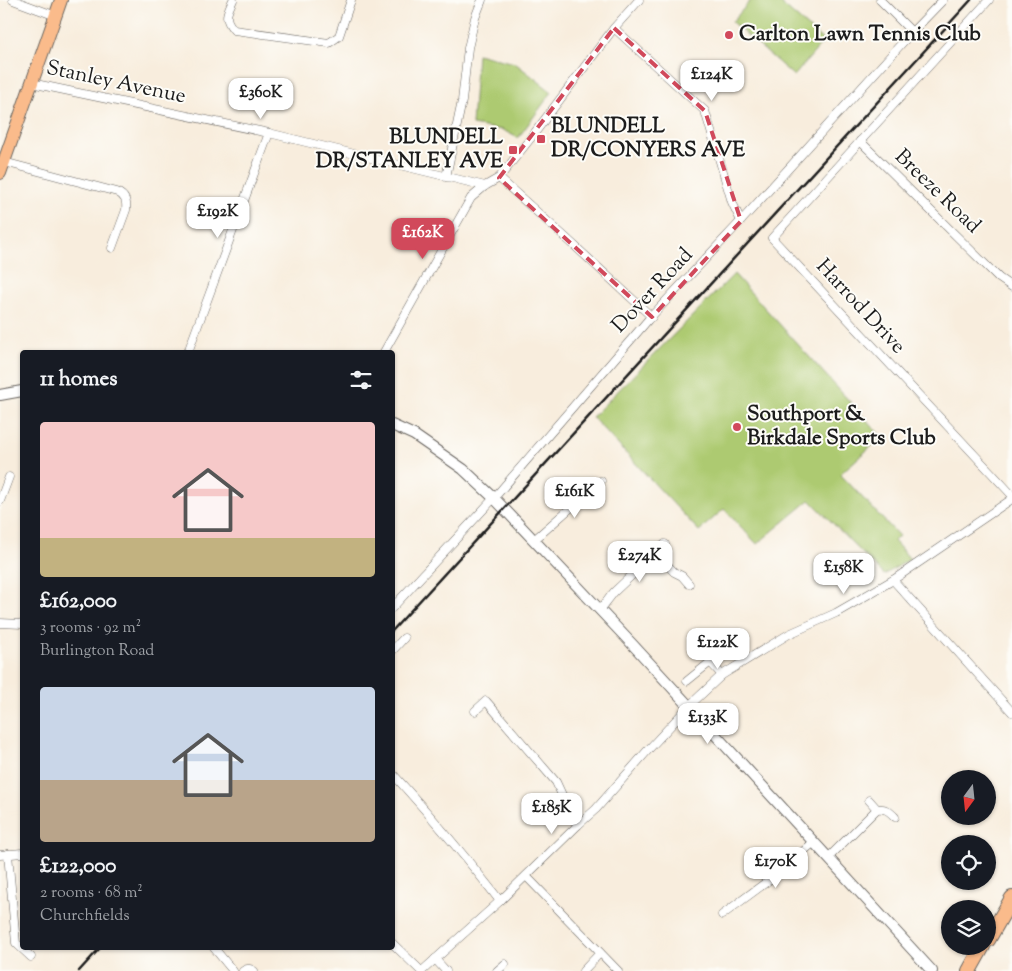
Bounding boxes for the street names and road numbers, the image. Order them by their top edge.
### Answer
street label: Stanley Avenue [43,54,189,112]
street label: Breeze Road [887,143,987,241]
street label: Dover Road [605,241,701,340]
street label: Harrod Drive [808,253,912,361]

